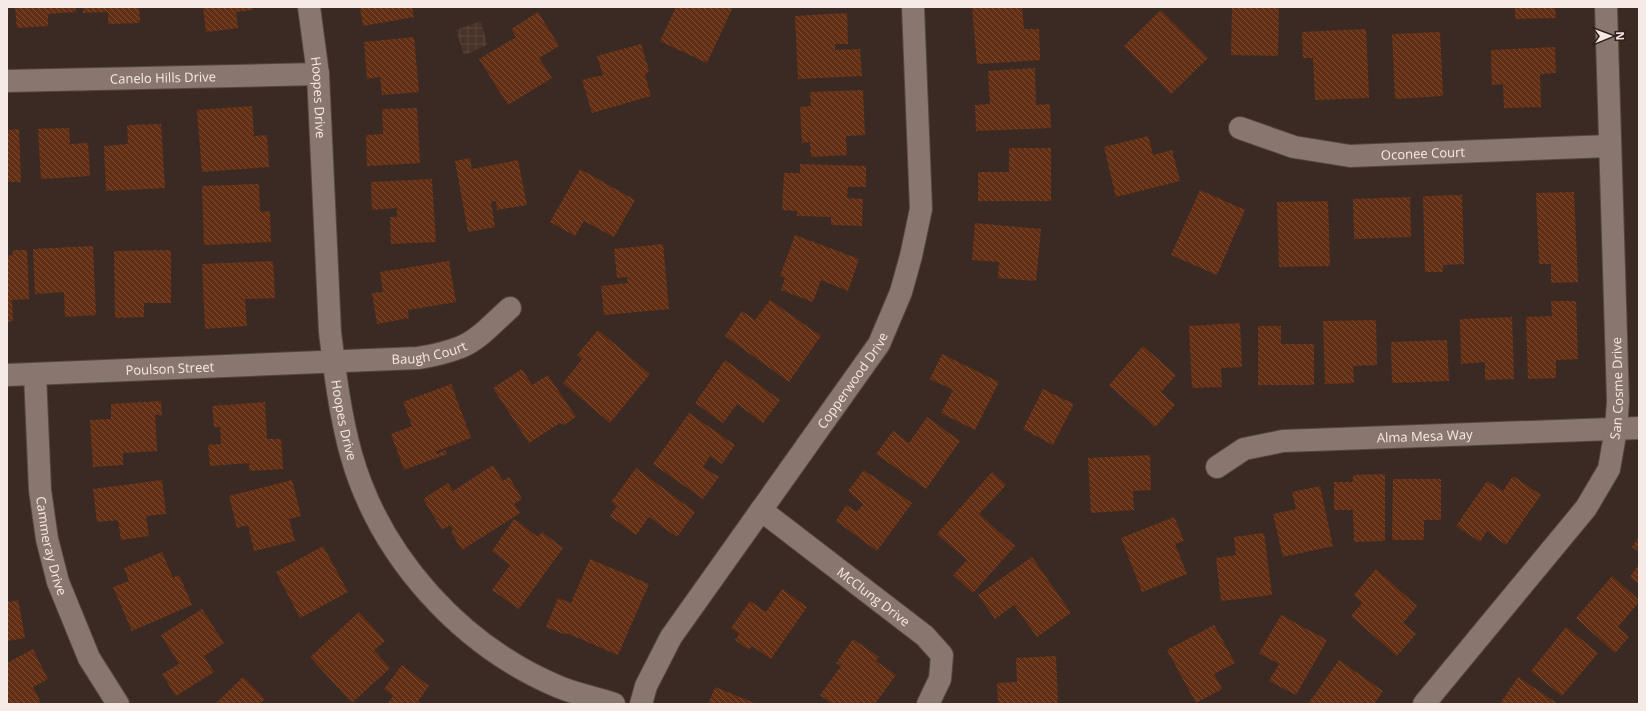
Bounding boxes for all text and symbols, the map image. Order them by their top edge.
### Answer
north arrow [1590,16,1630,56]
text: N [1613,31,1628,40]
street label: Hoopes Drive [307,55,330,139]
street label: Canelo Hills Drive [110,67,216,88]
street label: Oconee Court [1381,143,1466,164]
street label: Copperwood Drive [813,330,892,432]
street label: Baugh Court [391,337,470,368]
street label: San Cosme Drive [1605,337,1627,441]
street label: Poulson Street [125,357,215,379]
street label: Hoopes Drive [327,378,361,462]
street label: Alma Mesa Way [1376,425,1473,447]
street label: Cammeray Drive [32,495,71,598]
street label: McClung Drive [833,563,914,630]

